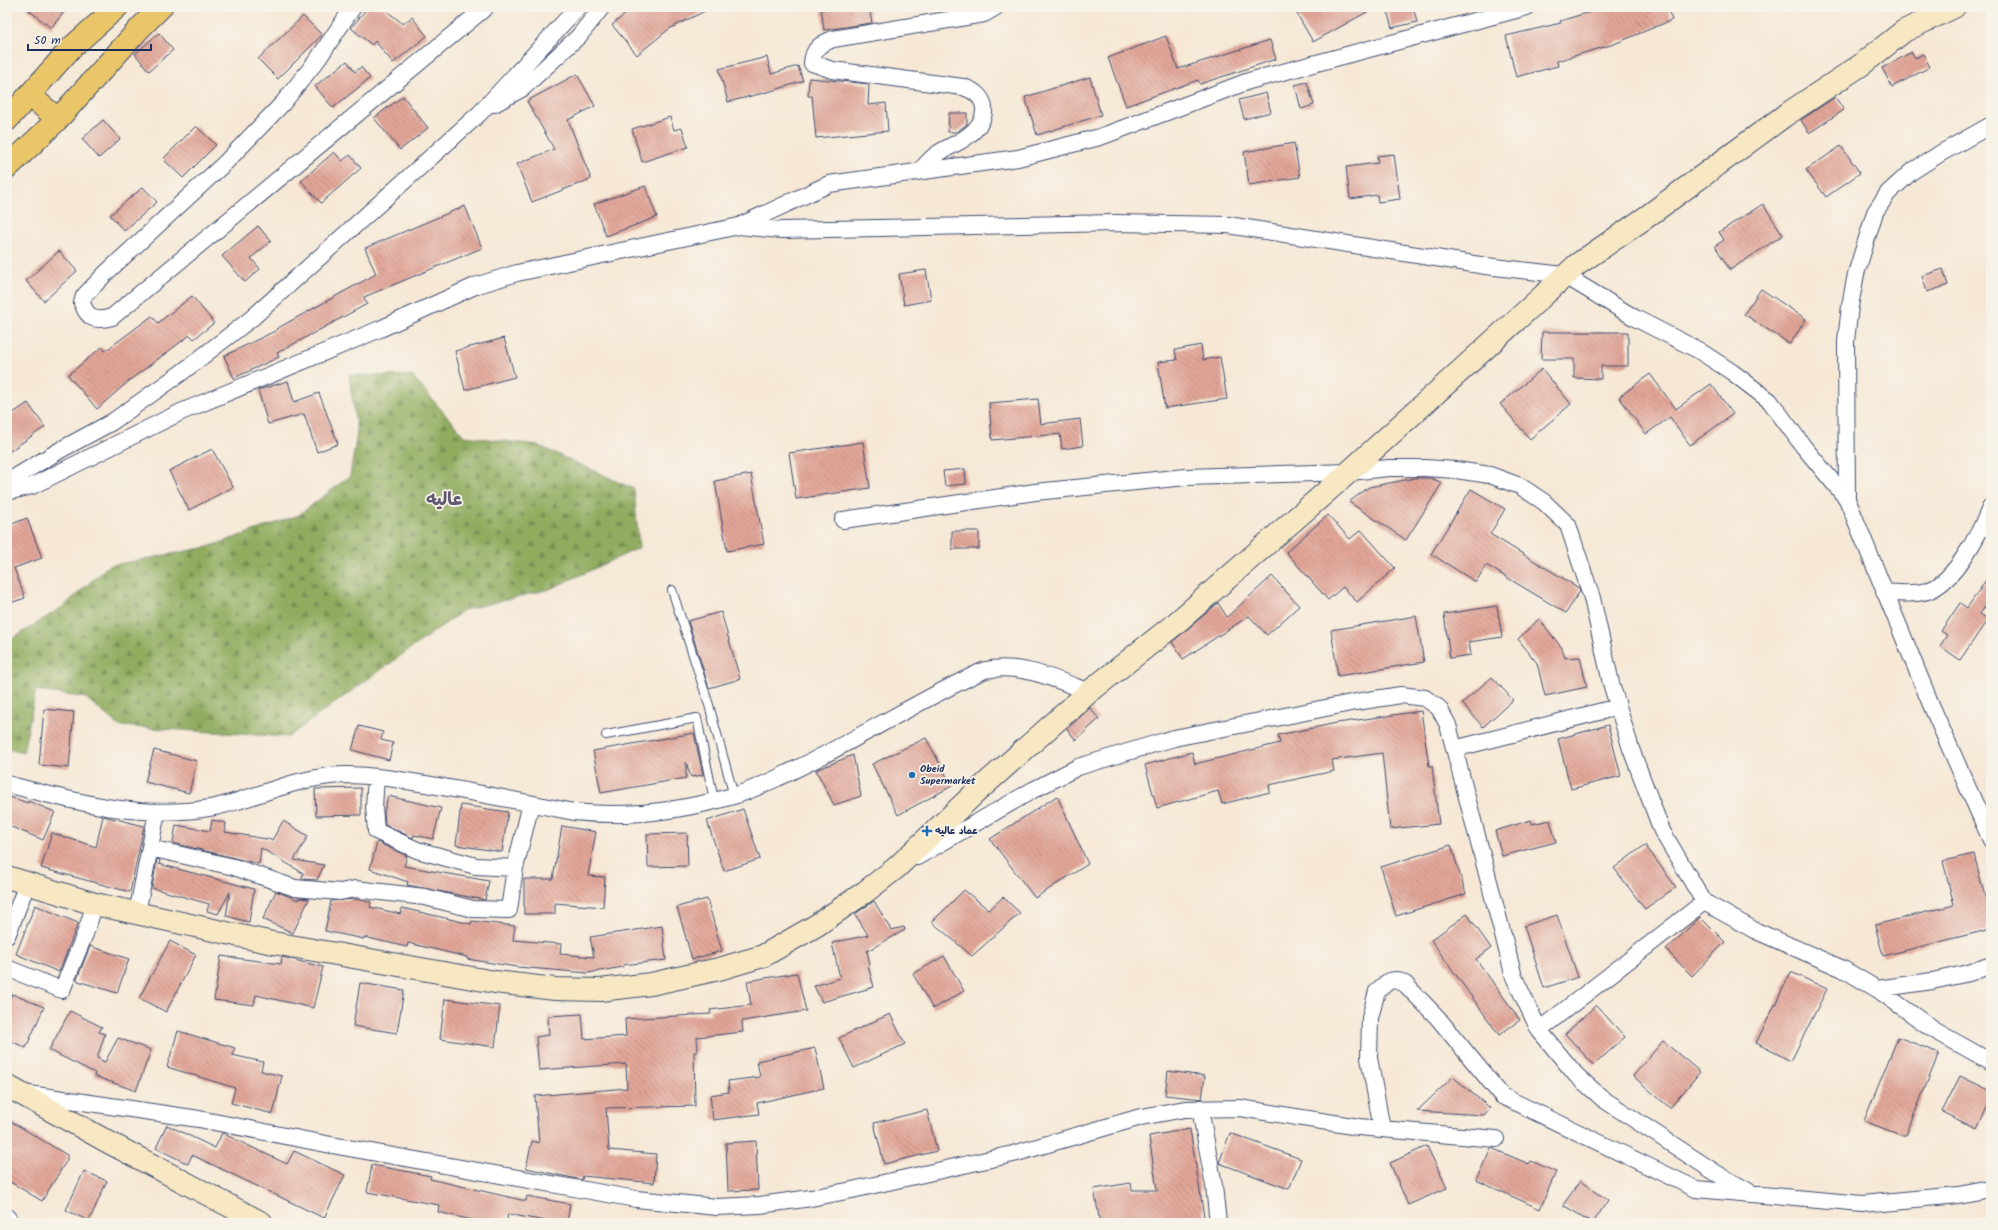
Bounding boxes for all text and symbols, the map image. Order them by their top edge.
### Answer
scale bar [28,26,151,52]
text: 50 m [34,31,61,50]
district label: عاليه [426,486,462,515]
place label: Obeid Supermarket [920,761,976,789]
marker: Obeid Supermarket [907,770,917,780]
place label: عماد عاليه [935,823,978,839]
marker: عماد عاليه [922,826,932,836]

